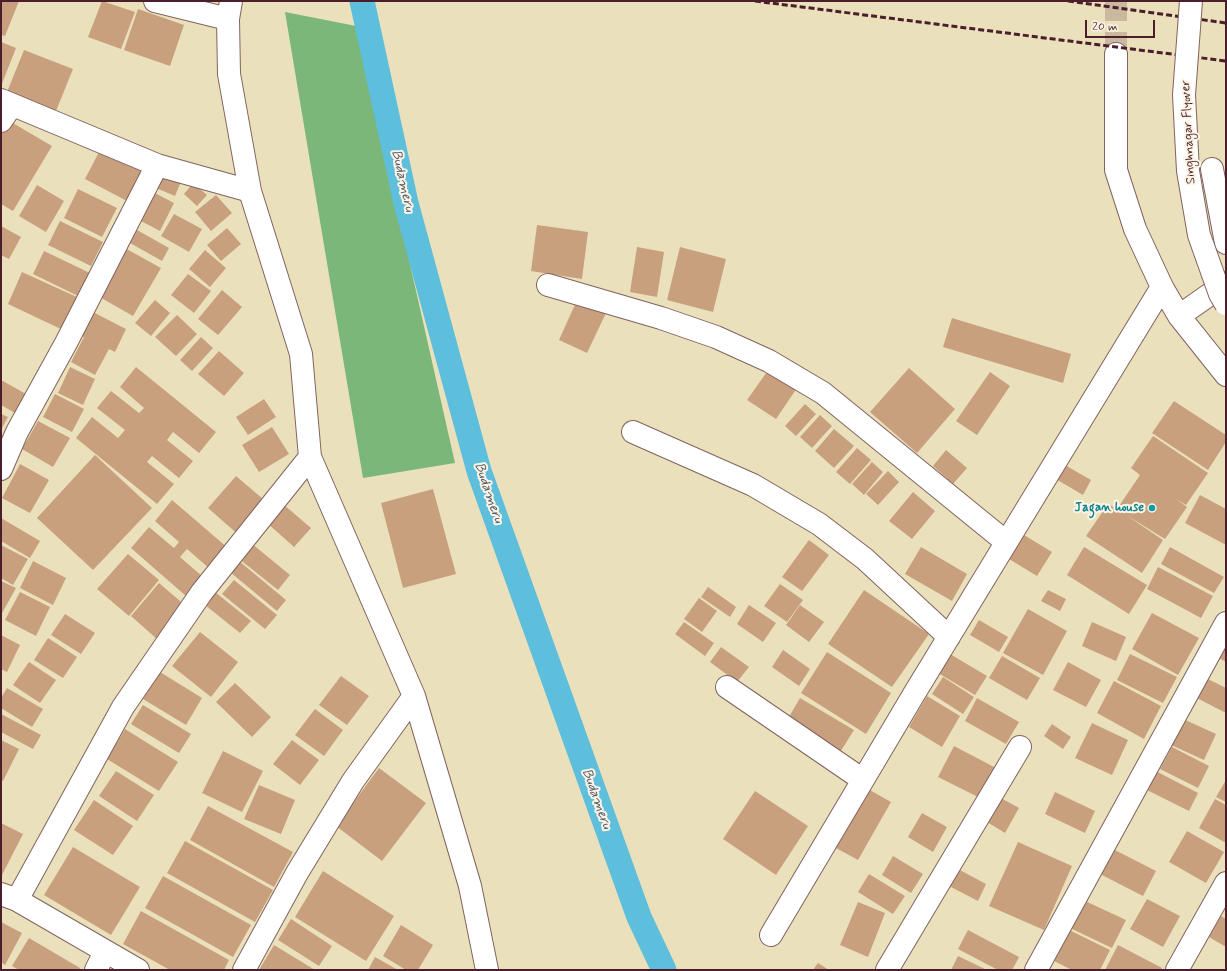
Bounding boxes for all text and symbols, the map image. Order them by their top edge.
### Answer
scale bar [1087,12,1157,38]
text: 20 m [1092,19,1118,35]
street label: Singhnagar Flyover [1178,79,1200,185]
water label: Budameru [387,148,417,214]
water label: Budameru [470,460,506,526]
place label: Jagan house [1075,500,1144,516]
marker: Jagan house [1147,503,1157,513]
water label: Budameru [577,767,615,831]

